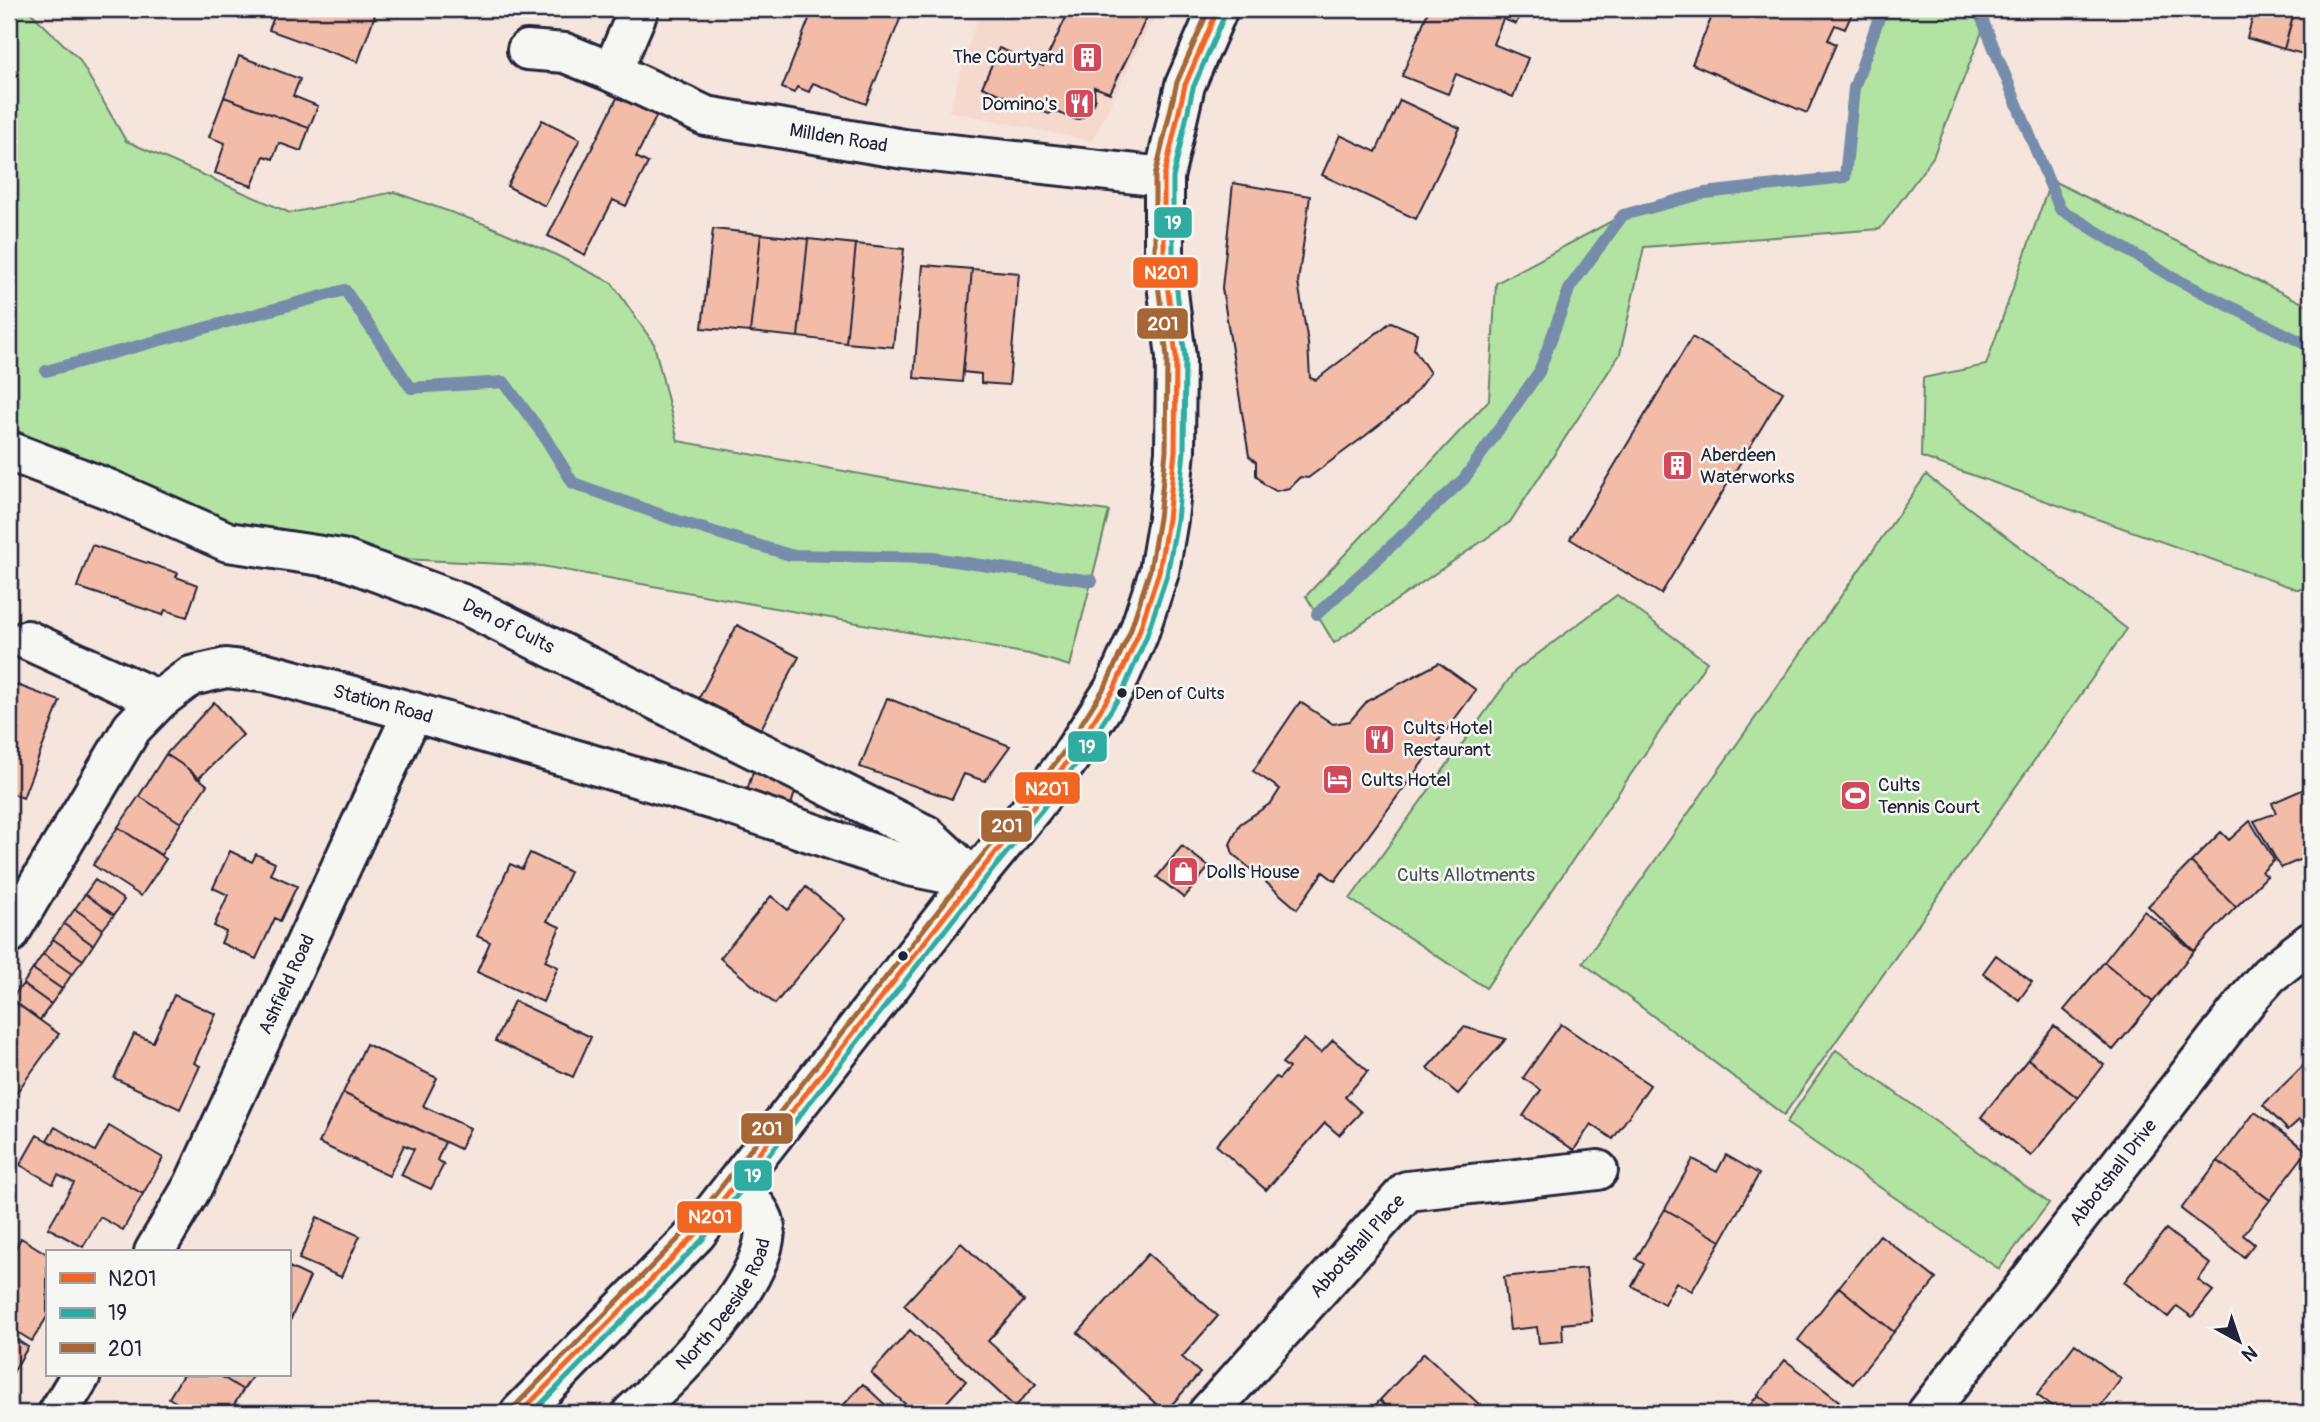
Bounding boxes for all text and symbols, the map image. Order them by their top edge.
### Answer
building icon: The Courtyard [1070,40,1104,74]
place label: The Courtyard [952,45,1064,69]
restaurant icon: Domino's [1063,87,1097,121]
place label: Domino's [982,92,1058,116]
street label: Millden Road [788,118,889,158]
line badge: 19 [1153,206,1193,239]
text: 19 [1164,211,1182,235]
line badge: N201 [1132,256,1199,289]
text: N201 [1144,261,1188,285]
line badge: 201 [1136,307,1189,340]
text: 201 [1147,312,1179,336]
place label: Aberdeen Waterworks [1700,443,1795,489]
building icon: Aberdeen Waterworks [1660,449,1694,483]
street label: Den of Cults [458,593,559,659]
street label: Station Road [330,679,436,729]
place label: Den of Cults [1135,683,1225,704]
marker: Den of Cults [1115,686,1129,700]
place label: Cults Hotel Restaurant [1403,716,1493,762]
restaurant icon: Cults Hotel Restaurant [1363,722,1397,756]
line badge: 19 [1067,730,1108,763]
text: 19 [1078,735,1096,759]
hotel icon: Cults Hotel [1321,763,1355,797]
place label: Cults Hotel [1361,768,1451,792]
line badge: N201 [1014,771,1081,805]
place label: Cults Tennis Court [1878,773,1980,819]
text: N201 [1025,777,1069,801]
sports icon: Cults Tennis Court [1838,779,1872,813]
line badge: 201 [980,809,1033,843]
text: 201 [991,814,1023,838]
shop icon: Dolls House [1166,855,1200,889]
place label: Dolls House [1206,860,1300,884]
park label: Cults Allotments [1397,863,1535,887]
street label: Ashfield Road [253,930,320,1038]
unlabelled marker [896,949,910,963]
line badge: 201 [740,1112,794,1145]
street label: Abbotshall Drive [2064,1114,2163,1231]
text: 201 [751,1117,783,1141]
line badge: 19 [733,1159,773,1192]
text: 19 [744,1164,762,1188]
street label: Abbotshall Place [1305,1189,1411,1303]
line badge: N201 [676,1200,743,1234]
text: N201 [688,1205,732,1229]
street label: North Deeside Road [671,1236,776,1375]
legend [46,1250,290,1376]
text: N201 [108,1266,157,1293]
text: 19 [108,1300,127,1327]
north arrow [2204,1306,2274,1376]
text: 201 [108,1336,142,1363]
text: N [2237,1340,2262,1367]

